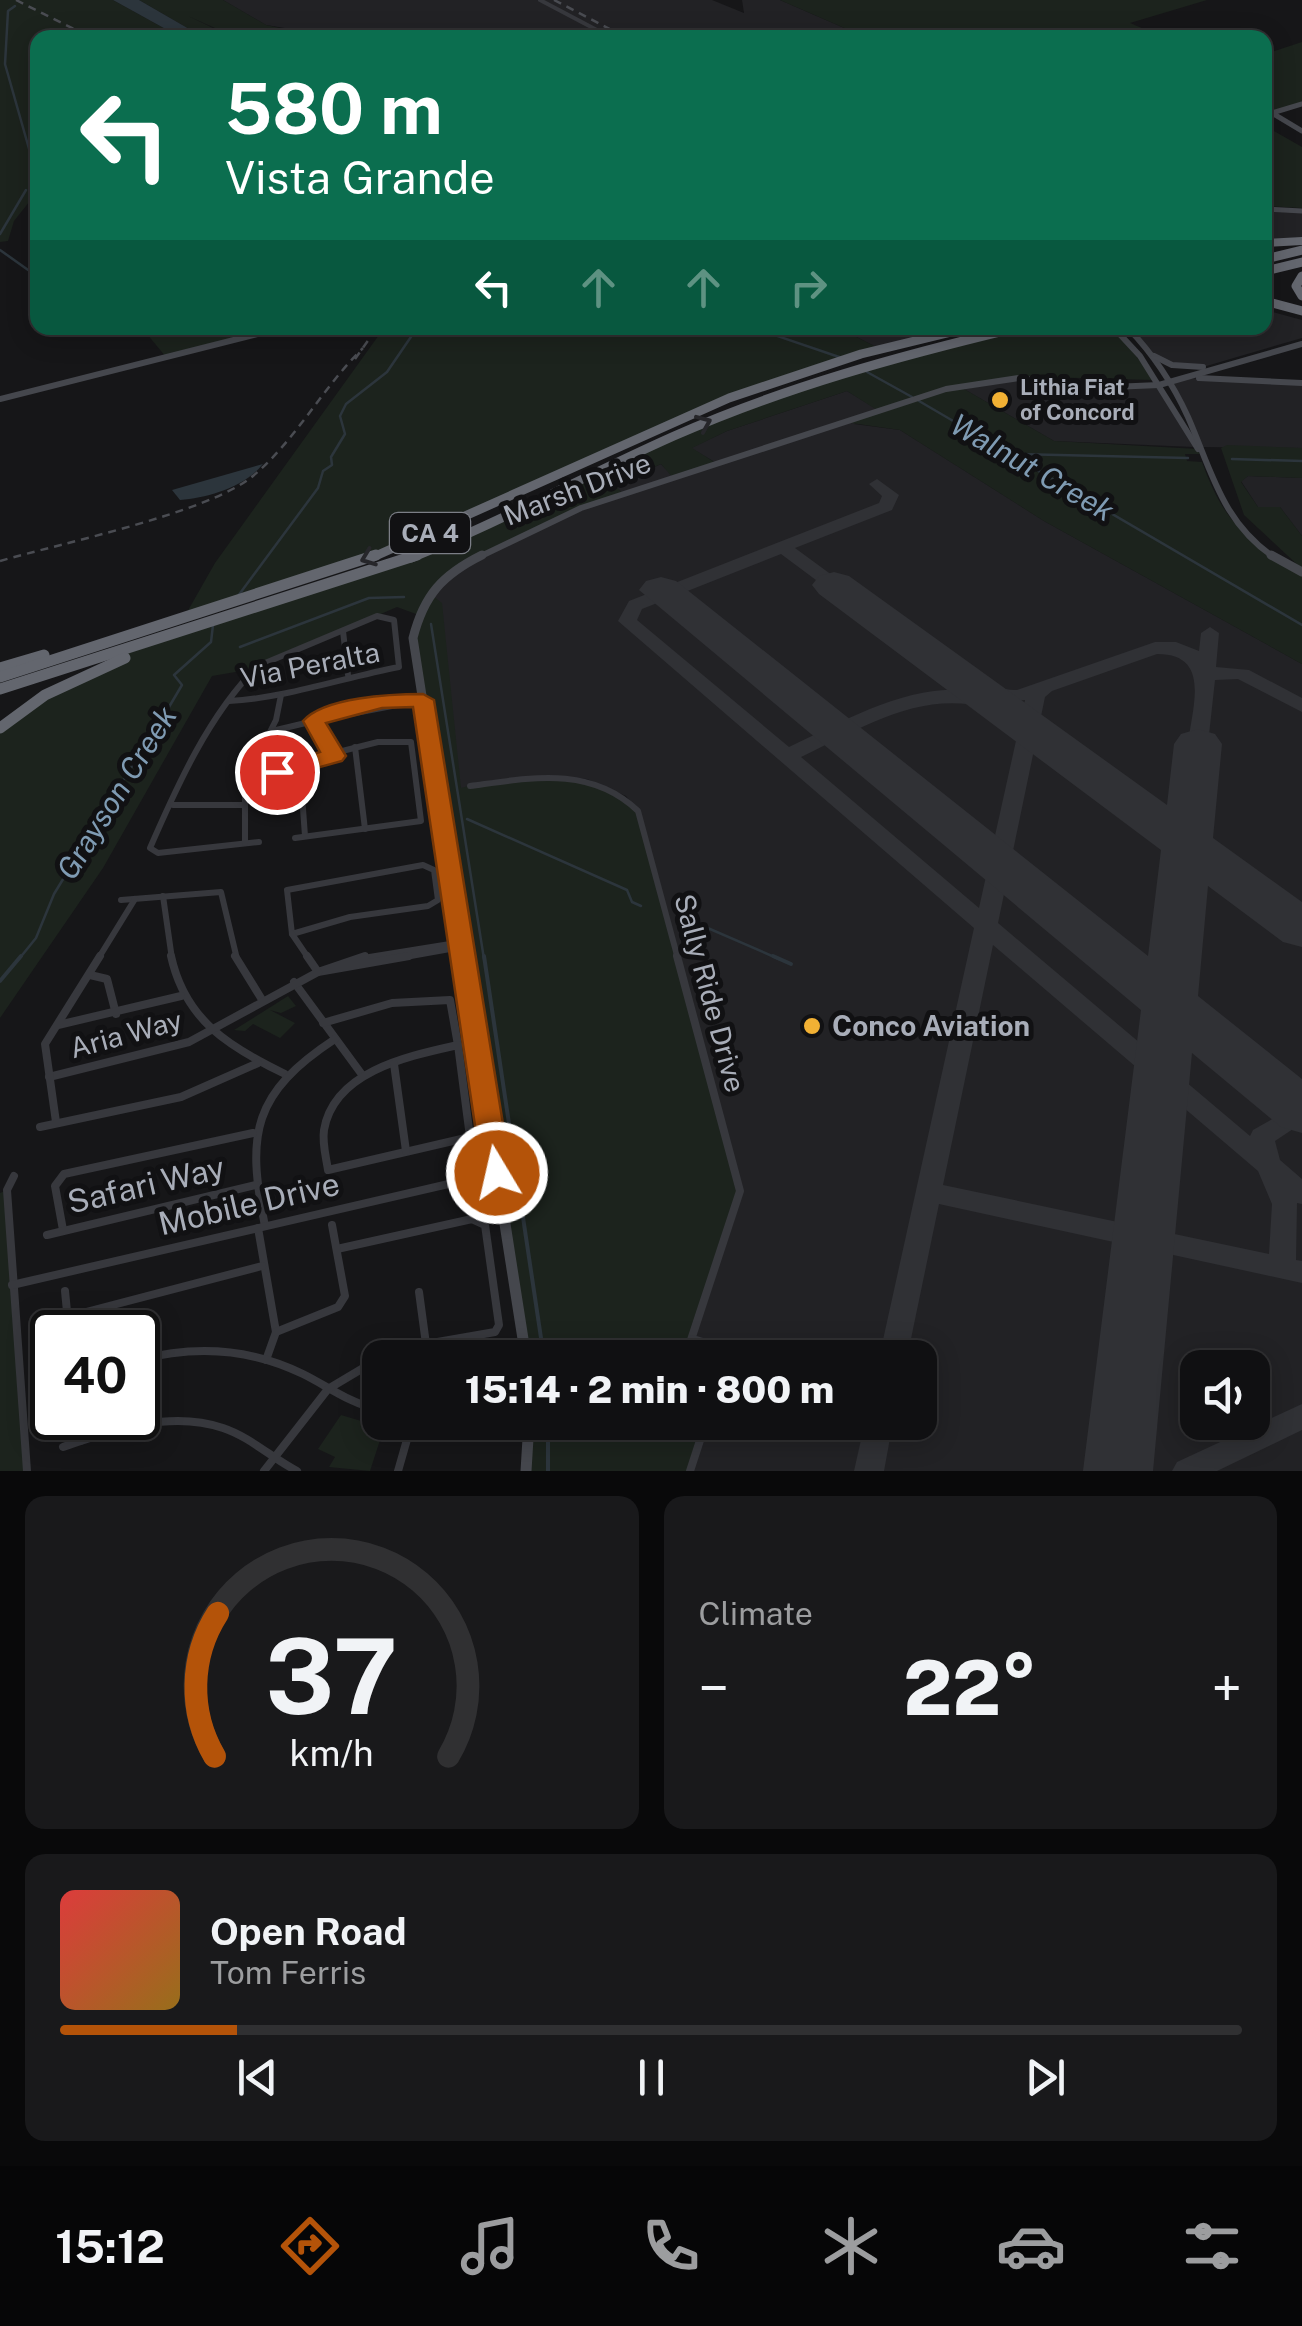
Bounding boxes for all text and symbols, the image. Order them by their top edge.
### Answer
text: 580 m [225,67,443,150]
icon: left [60,70,190,200]
text: Vista Grande [225,151,495,204]
icon: left [466,260,521,315]
icon: ahead [571,260,626,315]
icon: ahead [676,260,731,315]
icon: right [781,260,836,315]
place label: Lithia Fiat of Concord [1020,374,1135,425]
marker: Lithia Fiat of Concord [989,389,1011,411]
water label: Walnut Creek [944,406,1121,529]
one-way arrow [694,415,711,435]
street label: Marsh Drive [498,445,655,532]
road number: CA 4 [390,513,470,553]
one-way arrow [361,547,378,567]
street label: Via Peralta [237,635,382,694]
water label: Grayson Creek [49,699,184,886]
pin [235,730,320,815]
icon: arrive [250,745,305,800]
street label: Sally Ride Drive [668,890,753,1096]
street label: Aria Way [66,1003,186,1064]
place label: Conco Aviation [832,1009,1030,1042]
marker: Conco Aviation [801,1015,823,1037]
position arrow [445,1121,549,1225]
street label: Safari Way [64,1149,228,1221]
street label: Mobile Drive [155,1165,343,1242]
speed limit sign: 40 [30,1310,160,1440]
map controls [1180,1350,1270,1440]
button: sound [1180,1350,1270,1440]
text: 15:14 · 2 min · 800 m [465,1367,834,1412]
text: Climate [699,1595,813,1632]
text: 37 [265,1615,398,1737]
text: 22° [903,1644,1037,1732]
text: − [699,1656,729,1720]
text: + [1212,1656,1242,1720]
text: km/h [290,1732,374,1774]
text: Open Road [210,1909,407,1954]
text: Tom Ferris [210,1954,366,1991]
icon: previous [230,2050,285,2105]
icon: pause [624,2050,679,2105]
icon: next [1018,2050,1073,2105]
icon: directions [275,2211,345,2281]
icon: music [455,2211,525,2281]
icon: phone [636,2211,706,2281]
icon: climate [816,2211,886,2281]
icon: car [996,2211,1066,2281]
icon: filters [1177,2211,1247,2281]
text: 15:12 [55,2220,165,2273]

